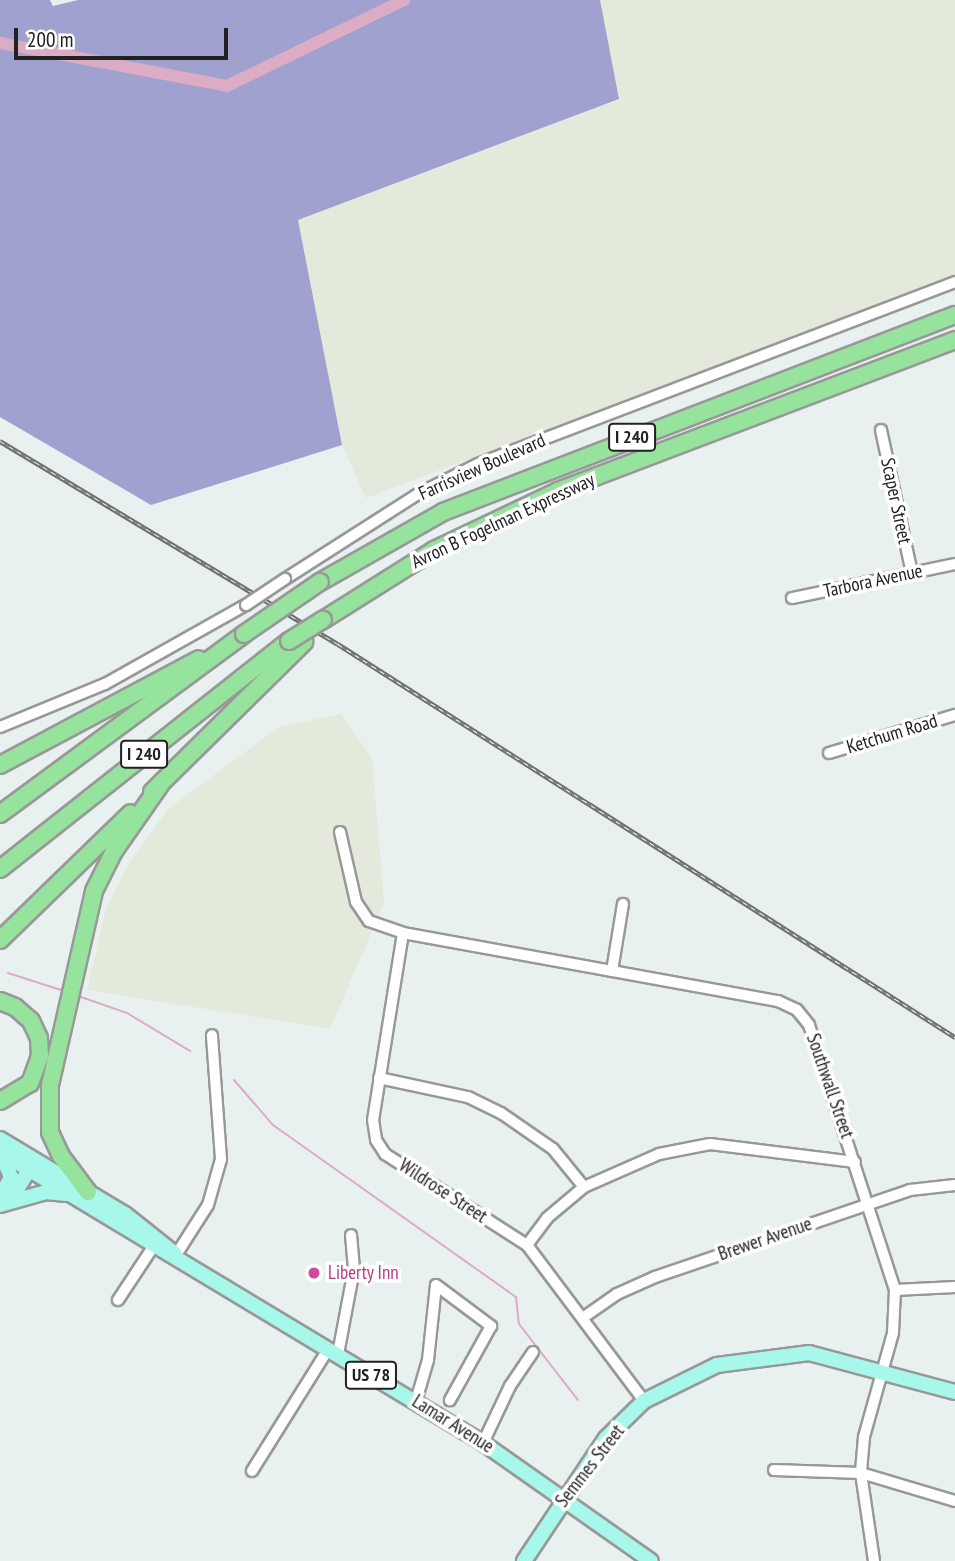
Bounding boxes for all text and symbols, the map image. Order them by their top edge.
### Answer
scale bar [18,14,231,58]
text: 200 m [27,26,73,53]
road number: I 240 [608,422,656,452]
street label: Farrisview Boulevard [415,429,549,505]
street label: Scaper Street [876,456,916,546]
street label: Avron B Fogelman Expressway [408,469,598,573]
street label: Tarbora Avenue [821,559,925,603]
street label: Ketchum Road [844,709,940,759]
road number: I 240 [120,740,168,768]
street label: Southwall Street [801,1031,859,1141]
street label: Wildrose Street [395,1154,491,1228]
street label: Brewer Avenue [715,1212,815,1266]
place label: Liberty Inn [328,1262,399,1284]
marker: Liberty Inn [306,1265,322,1281]
road number: US 78 [345,1360,397,1390]
street label: Lamar Avenue [408,1390,498,1458]
street label: Semmes Street [551,1420,629,1512]

